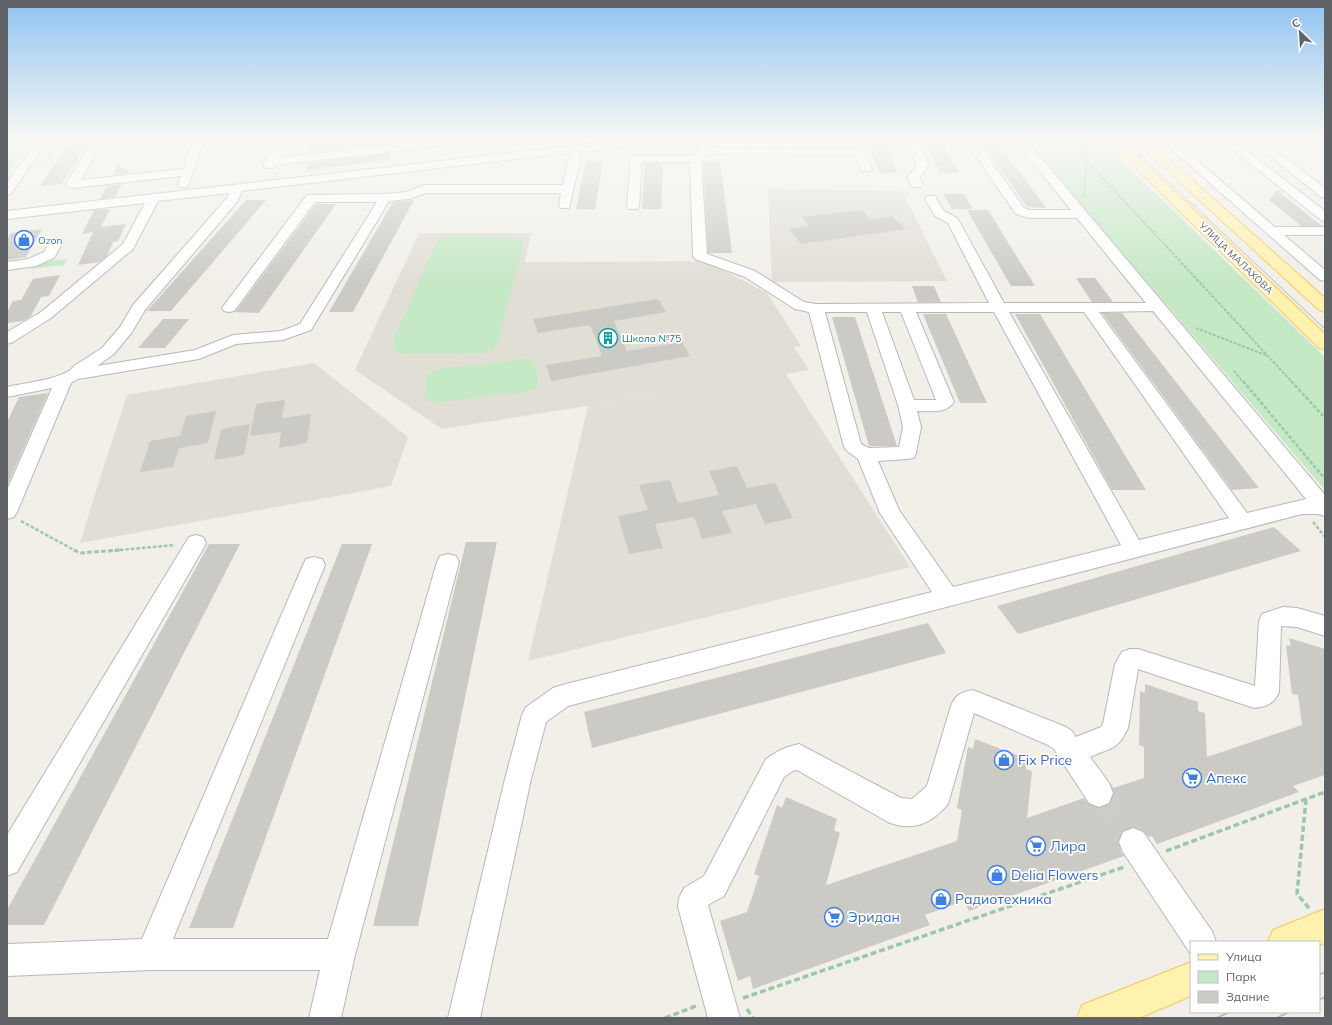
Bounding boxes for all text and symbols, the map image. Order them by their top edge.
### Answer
north arrow [1280,12,1320,52]
text: С [1289,15,1303,31]
street label: УЛИЦА МАЛАХОВА [1195,218,1276,297]
shop icon: Ozon [13,229,35,251]
place label: Ozon [38,234,63,247]
building icon: Школа №75 [597,327,619,349]
place label: Школа №75 [622,332,681,345]
shop icon: Fix Price [993,749,1015,771]
place label: Fix Price [1018,751,1072,769]
supermarket icon: Апекс [1181,767,1203,789]
place label: Апекс [1206,769,1247,787]
supermarket icon: Лира [1025,835,1047,857]
place label: Лира [1050,837,1086,855]
shop icon: Delia Flowers [986,864,1008,886]
place label: Delia Flowers [1011,866,1099,884]
shop icon: Радиотехника [930,888,952,910]
place label: Радиотехника [955,890,1052,908]
supermarket icon: Эридан [823,906,845,928]
place label: Эридан [848,908,900,926]
legend [1190,941,1320,1013]
text: Улица [1225,949,1262,964]
text: Парк [1226,969,1257,984]
text: Здание [1226,989,1270,1004]

